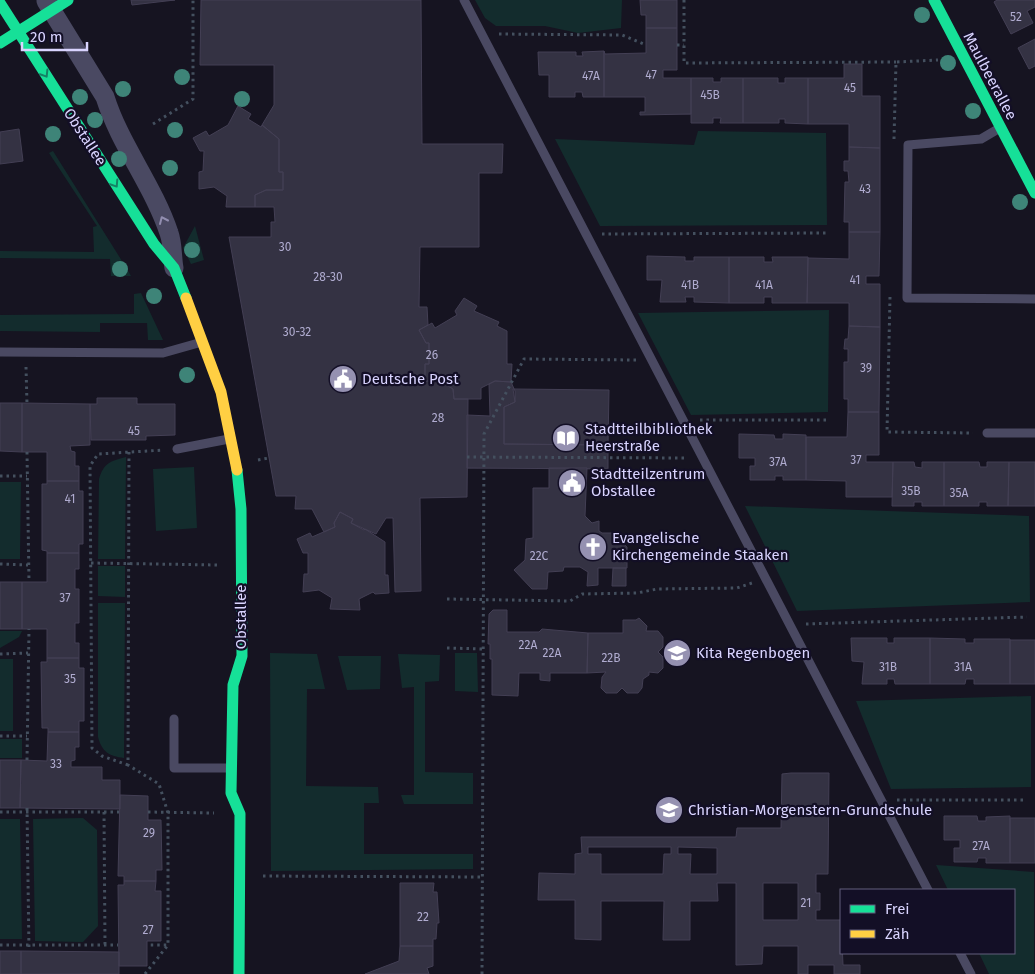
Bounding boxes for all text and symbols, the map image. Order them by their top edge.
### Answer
house number: 52 [1010,10,1022,24]
scale bar [22,20,88,52]
text: 20 m [30,28,63,46]
street label: Maulbeerallee [959,29,1021,123]
one-way arrow [38,68,48,77]
house number: 47 [645,68,657,82]
house number: 47A [582,69,600,83]
house number: 45 [844,81,856,95]
house number: 45B [700,88,720,102]
street label: Obstallee [60,105,110,169]
one-way arrow [109,178,118,187]
house number: 43 [859,182,871,196]
one-way arrow [159,216,170,225]
house number: 30 [279,240,292,254]
house number: 28-30 [313,270,343,284]
house number: 41 [850,273,860,287]
house number: 41B [681,278,699,292]
house number: 41A [755,278,773,292]
house number: 30-32 [283,325,311,339]
house number: 26 [426,348,438,362]
house number: 39 [860,361,872,375]
public building icon: Deutsche Post [328,364,358,394]
place label: Deutsche Post [362,370,459,388]
house number: 28 [432,411,445,425]
place label: Stadtteilbibliothek Heerstraße [585,420,713,455]
library icon: Stadtteilbibliothek Heerstraße [551,423,581,453]
house number: 45 [128,424,140,438]
house number: 37 [850,453,862,467]
house number: 37A [769,455,787,469]
place label: Stadtteilzentrum Obstallee [591,465,705,500]
public building icon: Stadtteilzentrum Obstallee [557,468,587,498]
house number: 35B [901,484,921,498]
house number: 35A [950,486,969,500]
house number: 41 [65,492,75,506]
place label: Evangelische Kirchengemeinde Staaken [612,529,788,564]
church icon: Evangelische Kirchengemeinde Staaken [578,532,608,562]
house number: 22C [530,549,549,563]
street label: Obstallee [232,585,250,649]
house number: 37 [59,591,71,605]
house number: 22A [519,638,537,652]
school or university icon: Kita Regenbogen [662,638,692,668]
place label: Kita Regenbogen [696,644,810,662]
house number: 22A [543,646,561,660]
house number: 22B [601,651,621,665]
house number: 31B [879,660,897,674]
house number: 31A [954,660,972,674]
house number: 35 [64,672,76,686]
house number: 33 [50,757,62,771]
school or university icon: Christian-Morgenstern-Grundschule [654,795,684,825]
place label: Christian-Morgenstern-Grundschule [688,801,932,819]
house number: 29 [143,826,155,840]
house number: 27A [972,839,990,853]
legend [840,889,1015,954]
house number: 21 [801,896,811,910]
text: Frei [885,900,910,918]
house number: 22 [417,910,429,924]
house number: 27 [142,923,154,937]
text: Zäh [885,925,910,943]

